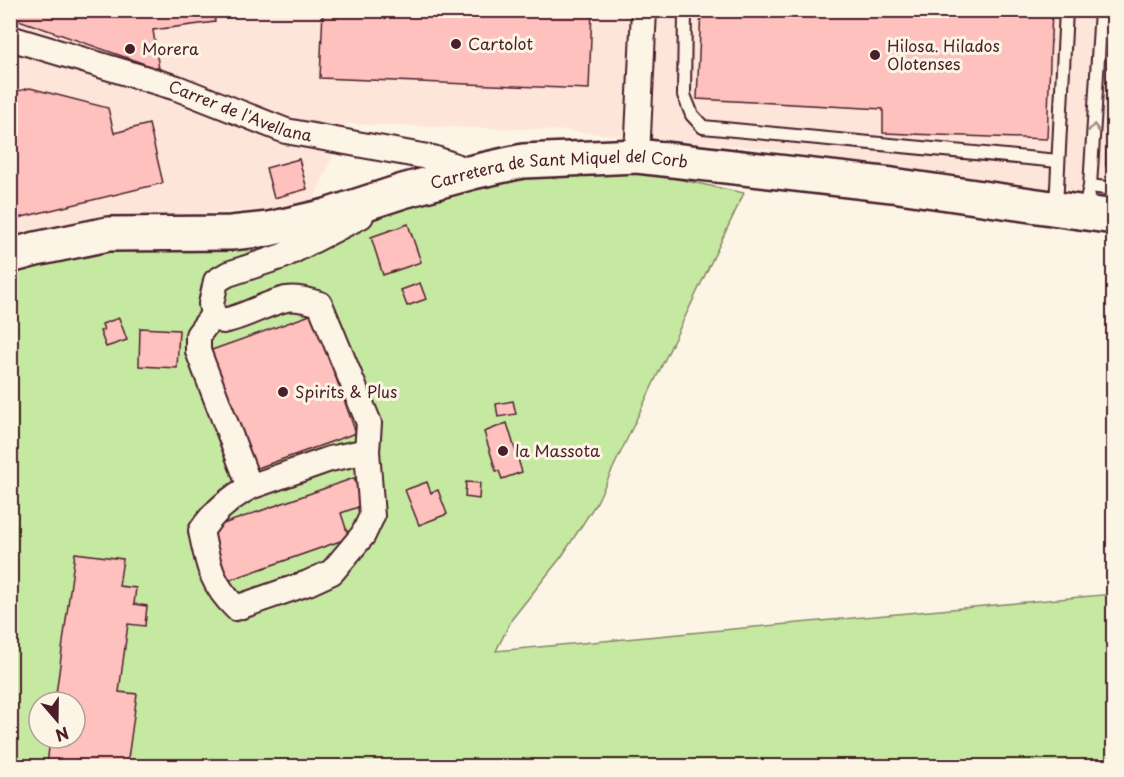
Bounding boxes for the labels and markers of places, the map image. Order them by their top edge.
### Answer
place label: Cartolot [468,31,533,55]
place label: Hilosa. Hilados Olotenses [887,33,1000,75]
place label: Morera [142,36,199,60]
marker: Cartolot [449,37,463,51]
marker: Morera [123,42,137,56]
marker: Hilosa. Hilados Olotenses [868,48,882,62]
place label: Spirits & Plus [295,379,397,403]
marker: Spirits & Plus [276,385,290,399]
place label: la Massota [515,438,600,462]
marker: la Massota [496,444,510,458]

